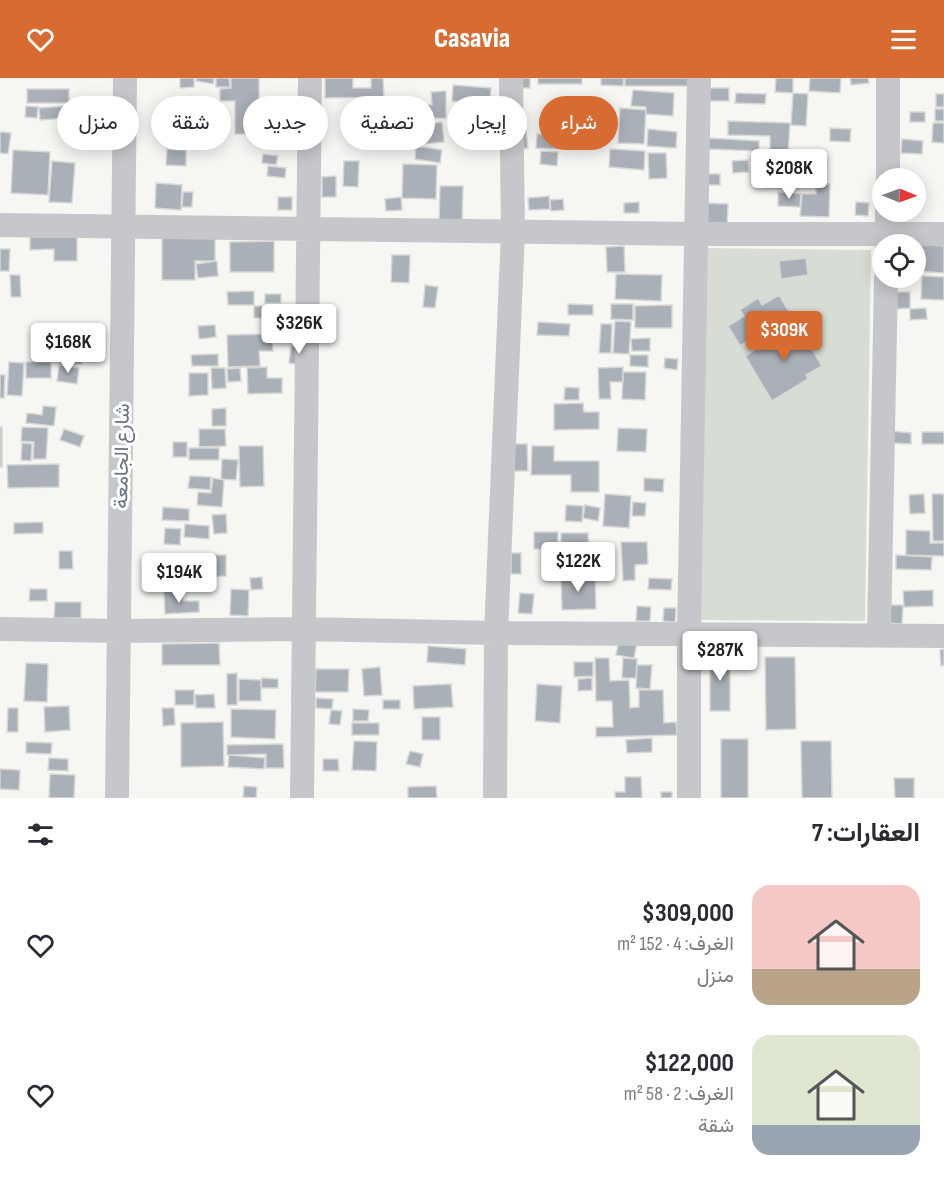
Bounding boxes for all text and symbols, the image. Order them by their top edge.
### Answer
icon: heart [24,23,57,56]
text: Casavia [434,23,510,55]
icon: menu [887,23,920,56]
chip: منزل [57,96,139,150]
chip: شقة [151,96,231,150]
chip: جديد [243,96,328,150]
chip: تصفية [340,96,435,150]
chip: إيجار [447,96,527,150]
chip: شراء [539,96,618,150]
pin: $208K [747,149,831,200]
text: $208K [765,156,813,180]
north arrow [872,168,926,222]
map controls [872,168,926,288]
button: locate [872,234,926,288]
pin: $326K [257,304,341,355]
text: $326K [275,311,323,335]
pin: $309K [742,311,826,362]
text: $309K [760,318,808,342]
pin: $168K [26,323,110,374]
text: $168K [45,330,91,354]
street label: شارع الجامعة [109,403,136,509]
pin: $122K [536,542,620,593]
text: $122K [555,549,601,573]
pin: $194K [137,553,221,604]
text: $194K [156,560,202,584]
pin: $287K [678,631,762,682]
text: $287K [696,638,744,662]
icon: filters [24,818,57,851]
text: العقارات: 7 [812,818,920,849]
text: $309,000 [642,898,734,929]
icon: home [800,909,872,981]
icon: heart [24,929,57,962]
text: الغرف: 4 · 152 m² [617,932,734,956]
text: منزل [697,964,734,988]
text: $122,000 [644,1048,734,1079]
icon: home [800,1059,872,1131]
icon: heart [24,1079,57,1112]
text: الغرف: 2 · 58 m² [624,1082,734,1106]
text: شقة [698,1114,734,1138]

